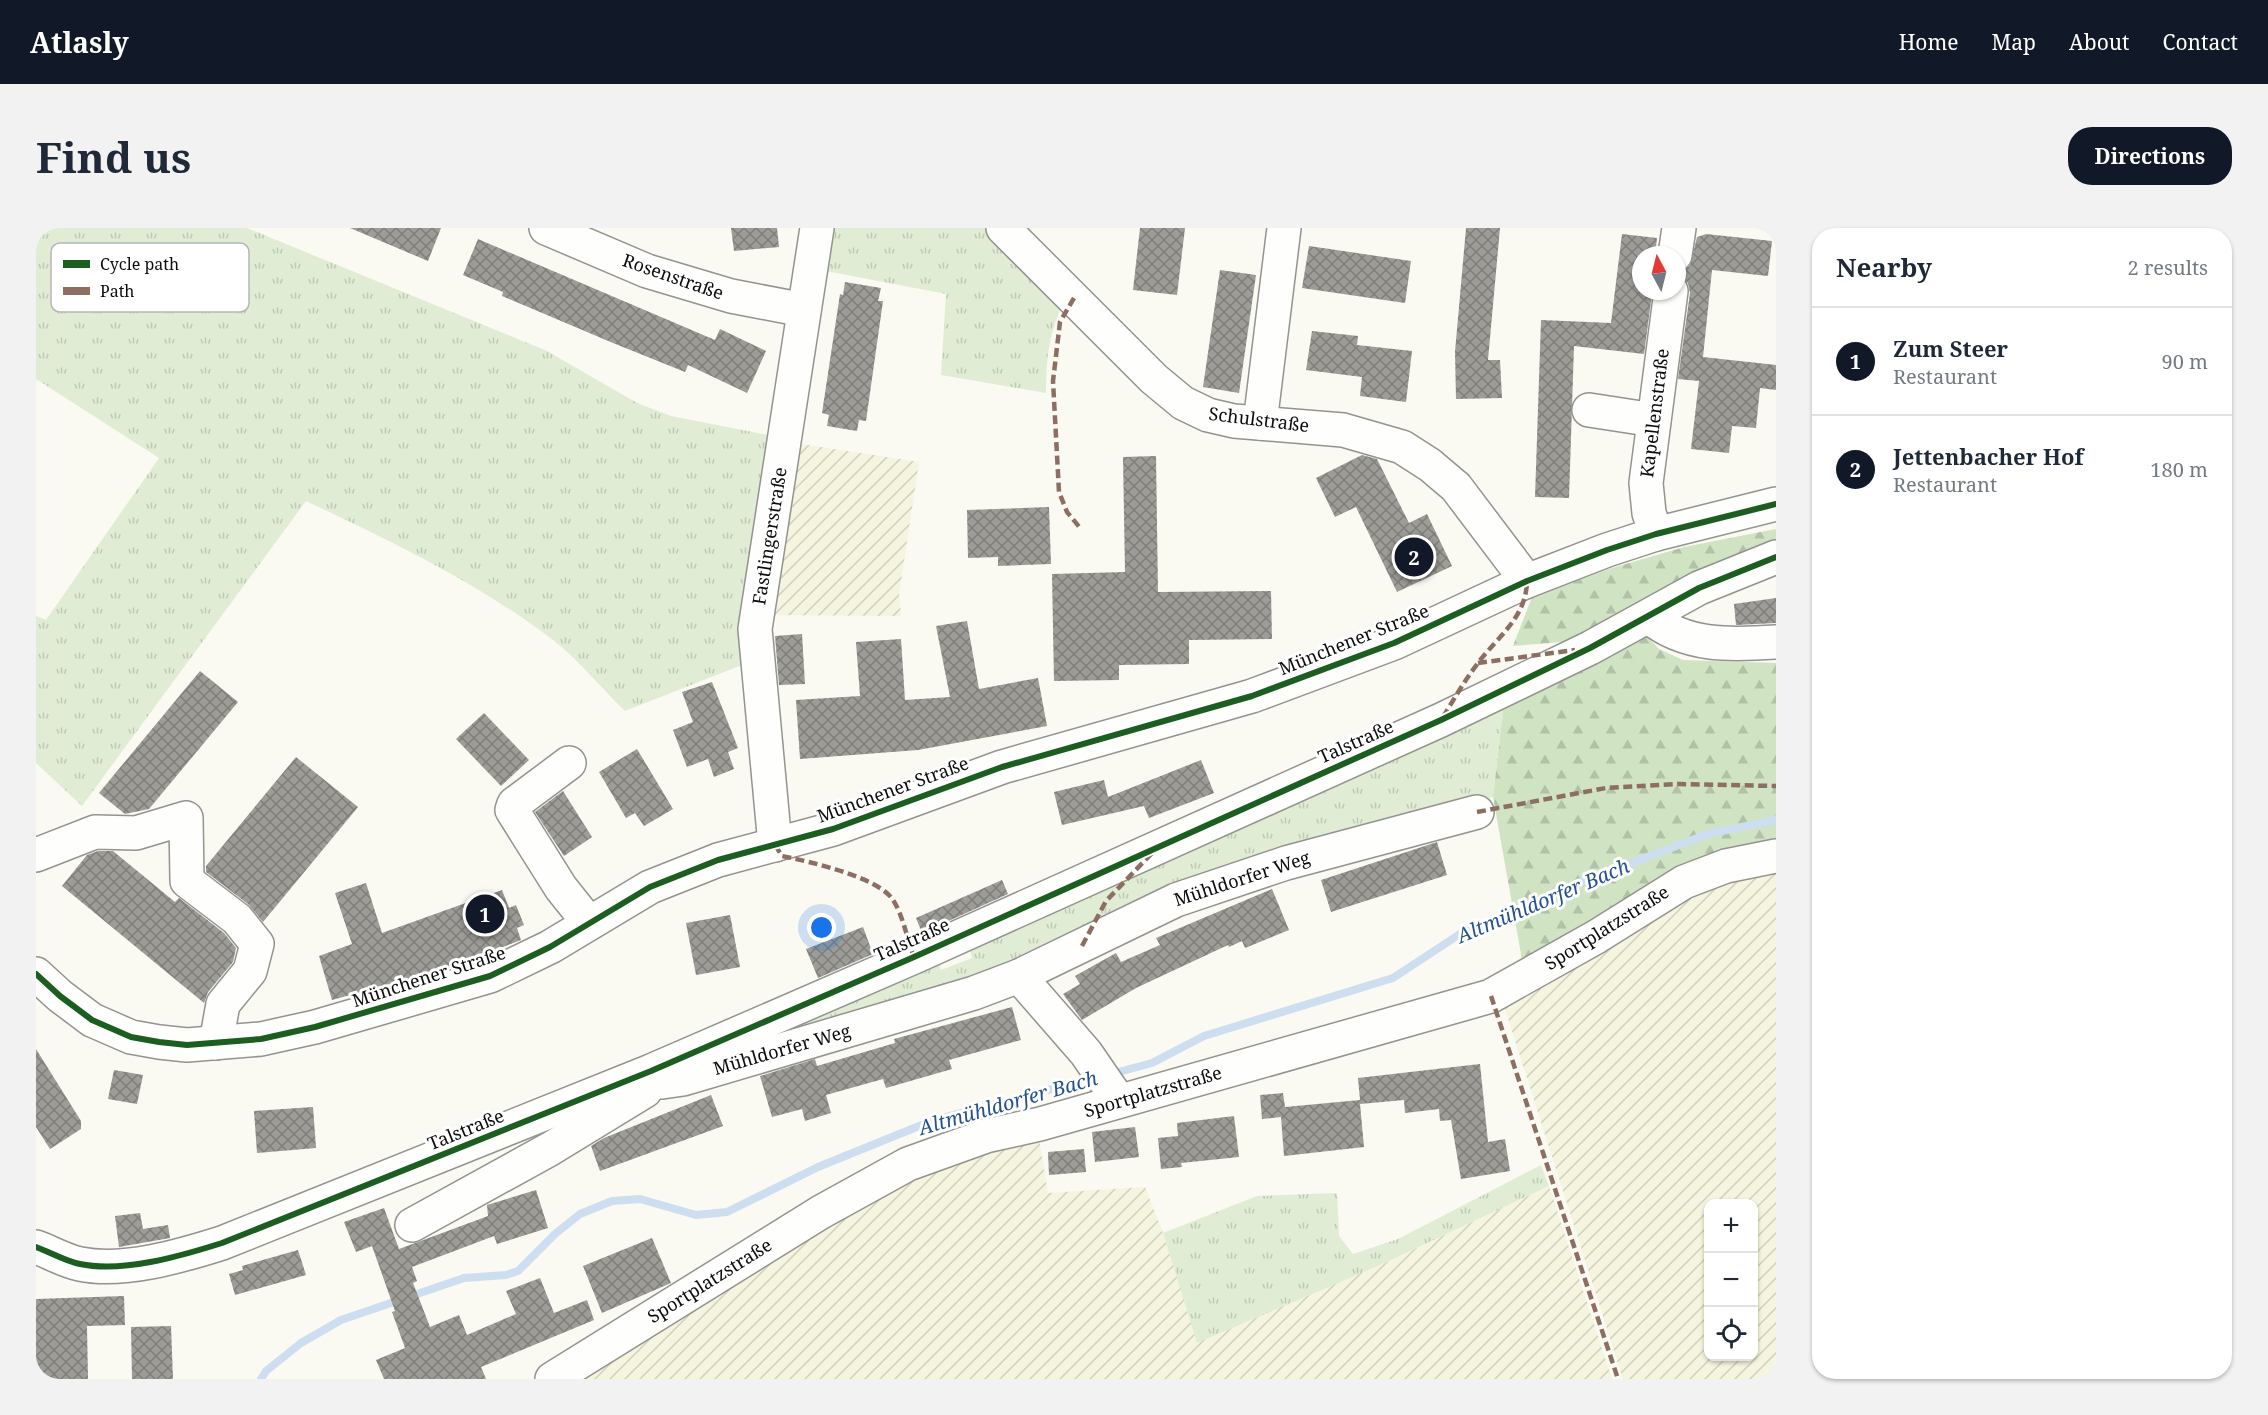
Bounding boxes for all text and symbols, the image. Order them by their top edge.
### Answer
text: Atlasly [30,23,129,61]
text: Home [1899,28,1959,56]
text: Map [1992,28,2036,56]
text: About [2069,28,2130,56]
text: Contact [2163,28,2238,56]
button: Directions [2068,127,2232,185]
text: Find us [36,128,191,185]
legend [51,243,249,312]
north arrow [1632,246,1686,300]
street label: Rosenstraße [620,248,727,305]
text: Nearby [1836,249,1932,285]
text: Cycle path [100,253,179,275]
text: 2 results [2128,254,2208,281]
text: Path [100,280,134,302]
text: Zum Steer [1893,333,2008,363]
street label: Kapellenstraße [1634,347,1674,479]
text: 1 [1850,348,1861,375]
text: 90 m [2162,348,2208,375]
text: Restaurant [1893,363,1997,390]
street label: Schulstraße [1207,401,1311,437]
text: Jettenbacher Hof [1893,441,2083,471]
text: 2 [1850,456,1861,483]
text: 180 m [2150,456,2208,483]
street label: Fastlingerstraße [746,465,792,606]
text: Restaurant [1893,471,1997,498]
pin: 2 [1394,534,1434,580]
street label: Münchener Straße [1275,598,1432,680]
street label: Talstraße [1314,714,1397,768]
street label: Münchener Straße [813,750,972,828]
street label: Mühldorfer Weg [1171,845,1313,911]
water label: Altmühldorfer Bach [1450,852,1633,950]
street label: Sportplatzstraße [1540,879,1673,975]
pin: 1 [466,892,504,936]
street label: Talstraße [870,912,953,966]
your location [807,913,836,942]
street label: Münchener Straße [349,940,508,1012]
street label: Mühldorfer Weg [710,1018,853,1080]
street label: Sportplatzstraße [1081,1060,1224,1122]
water label: Altmühldorfer Bach [913,1064,1101,1142]
street label: Talstraße [424,1103,507,1155]
map controls [1704,1199,1758,1361]
button: + [1704,1199,1758,1253]
street label: Sportplatzstraße [643,1232,776,1328]
button: − [1704,1253,1758,1307]
button: locate [1704,1307,1758,1361]

